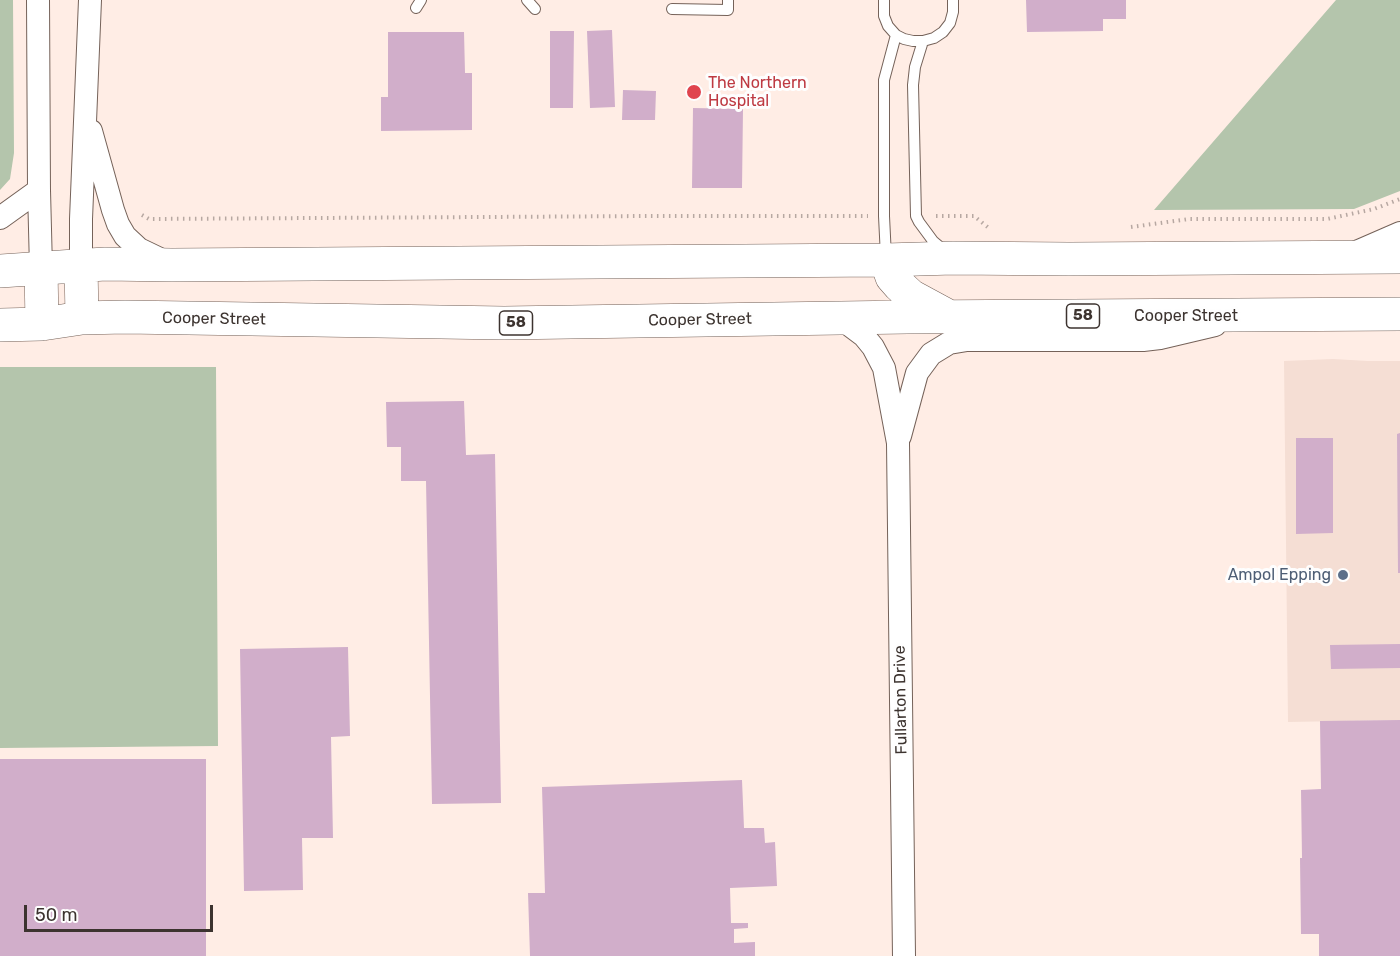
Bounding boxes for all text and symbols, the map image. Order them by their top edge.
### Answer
place label: The Northern Hospital [708,73,807,111]
marker: The Northern Hospital [685,83,703,101]
road number: 58 [1066,304,1100,328]
street label: Cooper Street [1134,306,1238,326]
street label: Cooper Street [162,308,266,330]
street label: Cooper Street [648,309,752,331]
road number: 58 [500,311,532,335]
place label: Ampol Epping [1228,565,1331,585]
marker: Ampol Epping [1336,568,1350,582]
street label: Fullarton Drive [890,645,912,755]
scale bar [27,893,216,931]
text: 50 m [35,904,78,926]

